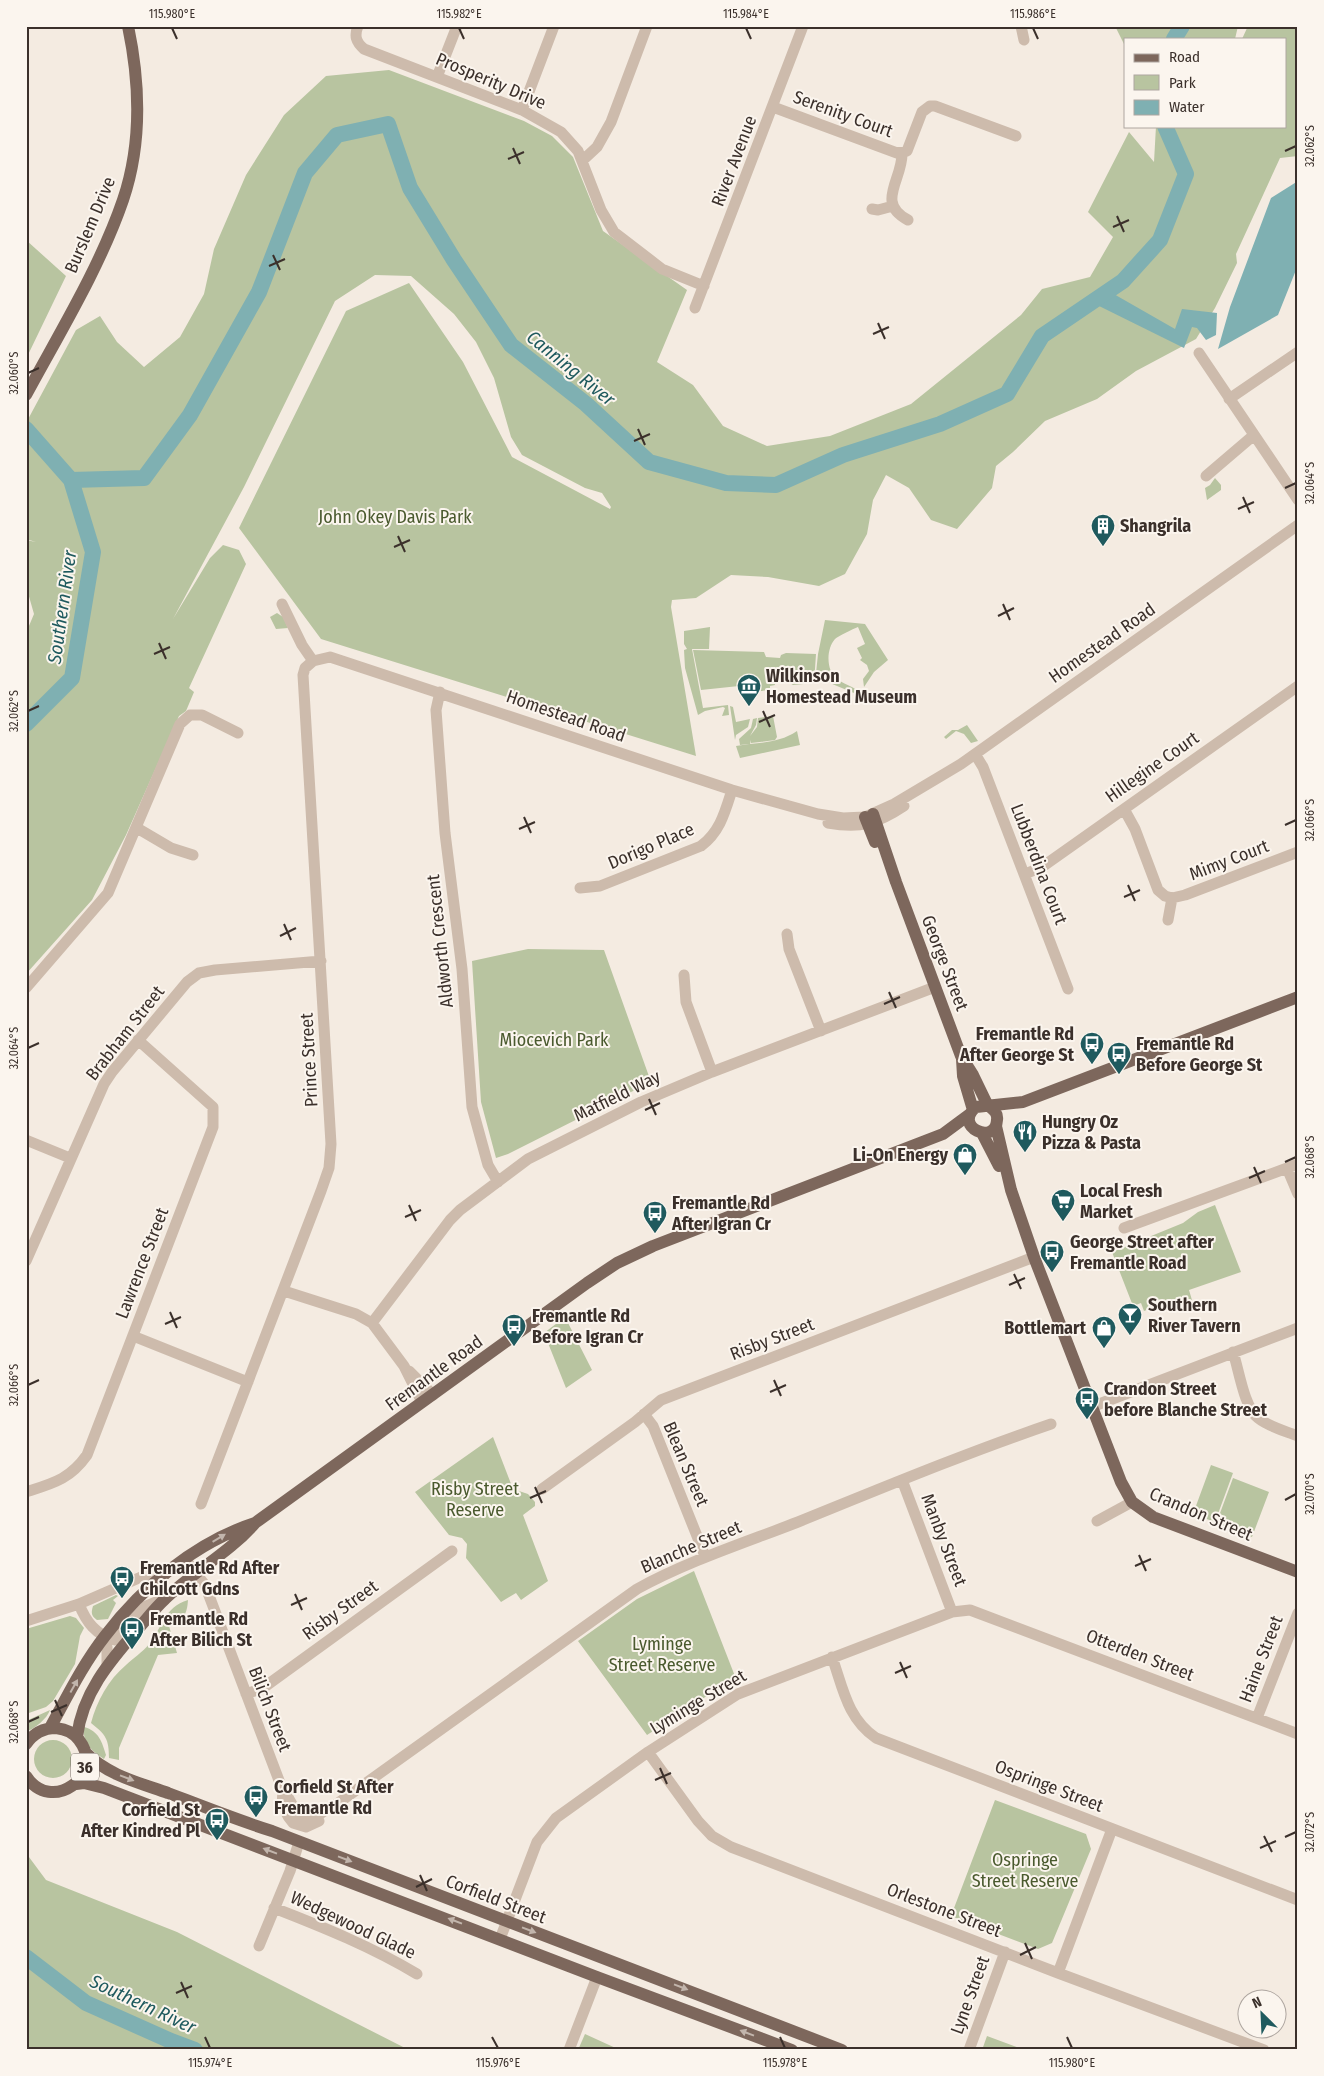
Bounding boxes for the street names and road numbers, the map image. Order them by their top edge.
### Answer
street label: Prosperity Drive [433,48,549,114]
street label: Serenity Court [790,86,896,142]
street label: River Avenue [707,112,761,210]
street label: Burslem Drive [60,173,120,277]
street label: Homestead Road [1044,598,1160,688]
street label: Homestead Road [503,685,629,747]
street label: Hillegine Court [1101,727,1203,807]
street label: Lubberdina Court [1006,801,1072,928]
street label: Dorigo Place [605,818,698,874]
street label: Mimy Court [1186,835,1272,885]
street label: Aldworth Crescent [422,873,458,1009]
street label: George Street [917,912,973,1014]
street label: Brabham Street [81,981,169,1085]
street label: Prince Street [296,1012,322,1108]
street label: Matfield Way [570,1066,664,1126]
street label: Lawrence Street [111,1204,173,1322]
street label: Risby Street [727,1313,817,1365]
street label: Fremantle Road [381,1330,487,1416]
street label: Blean Street [658,1418,714,1510]
street label: Crandon Street [1146,1482,1256,1546]
street label: Manby Street [916,1491,972,1589]
street label: Blanche Street [637,1516,745,1578]
street label: Risby Street [298,1575,382,1645]
street label: Haine Street [1234,1612,1288,1705]
street label: Otterden Street [1083,1624,1197,1686]
street label: Bilich Street [244,1663,296,1755]
street label: Lyminge Street [646,1665,750,1739]
road number: 36 [71,1754,99,1780]
street label: Ospringe Street [992,1755,1106,1817]
street label: Corfield Street [443,1870,549,1928]
street label: Orlestone Street [884,1878,1004,1942]
street label: Wedgewood Glade [287,1886,419,1964]
street label: Lyne Street [946,1953,994,2037]

